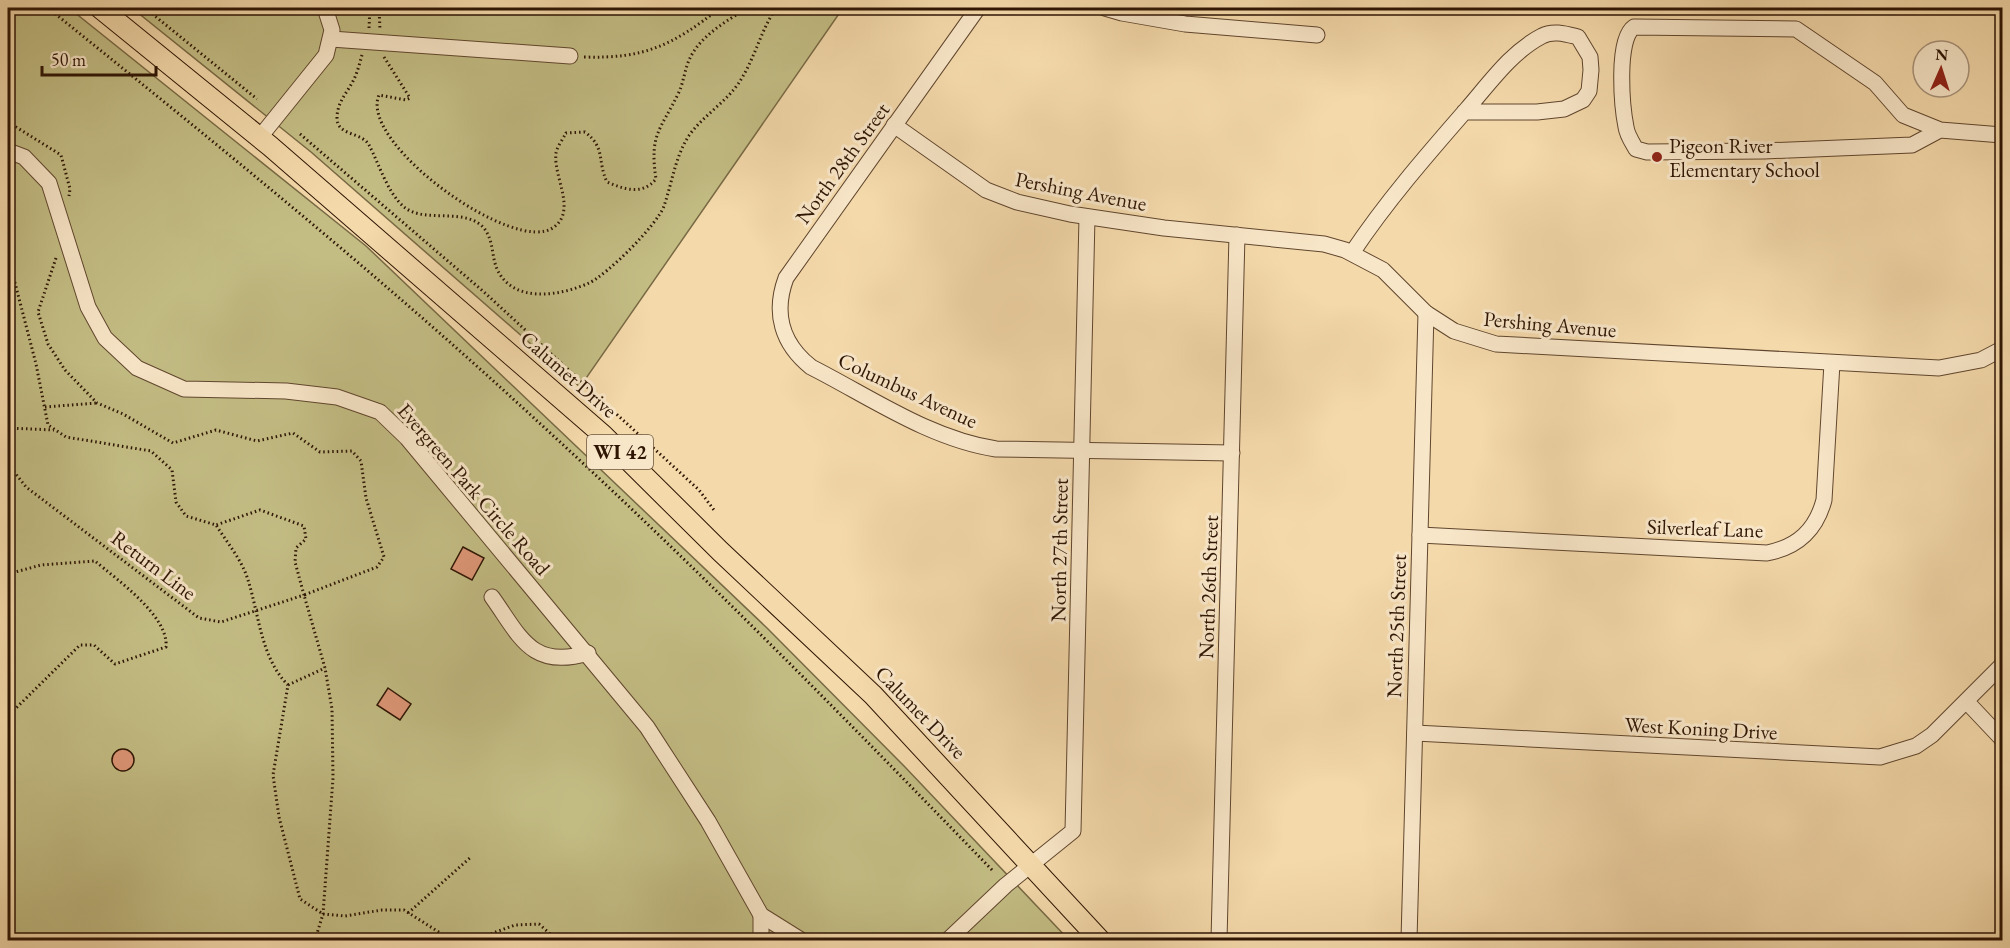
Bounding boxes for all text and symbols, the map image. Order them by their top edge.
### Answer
scale bar [42,39,156,77]
north arrow [1911,39,1971,99]
text: N [1935,44,1949,65]
text: 50 m [51,48,86,71]
street label: North 28th Street [789,97,895,229]
place label: Pigeon River Elementary School [1669,132,1820,183]
marker: Pigeon River Elementary School [1650,150,1664,164]
street label: Pershing Avenue [1013,165,1149,217]
street label: Pershing Avenue [1482,305,1618,343]
street label: Calumet Drive [515,325,623,423]
street label: Columbus Avenue [834,346,982,434]
street label: Evergreen Park Circle Road [392,397,556,581]
road number: WI 42 [587,435,653,469]
street label: North 27th Street [1044,478,1074,622]
street label: Silverleaf Lane [1646,512,1764,544]
street label: North 26th Street [1192,514,1224,659]
street label: Return Line [106,524,202,606]
street label: North 25th Street [1380,553,1412,698]
street label: Calumet Drive [870,660,972,764]
street label: West Koning Drive [1624,711,1778,745]

